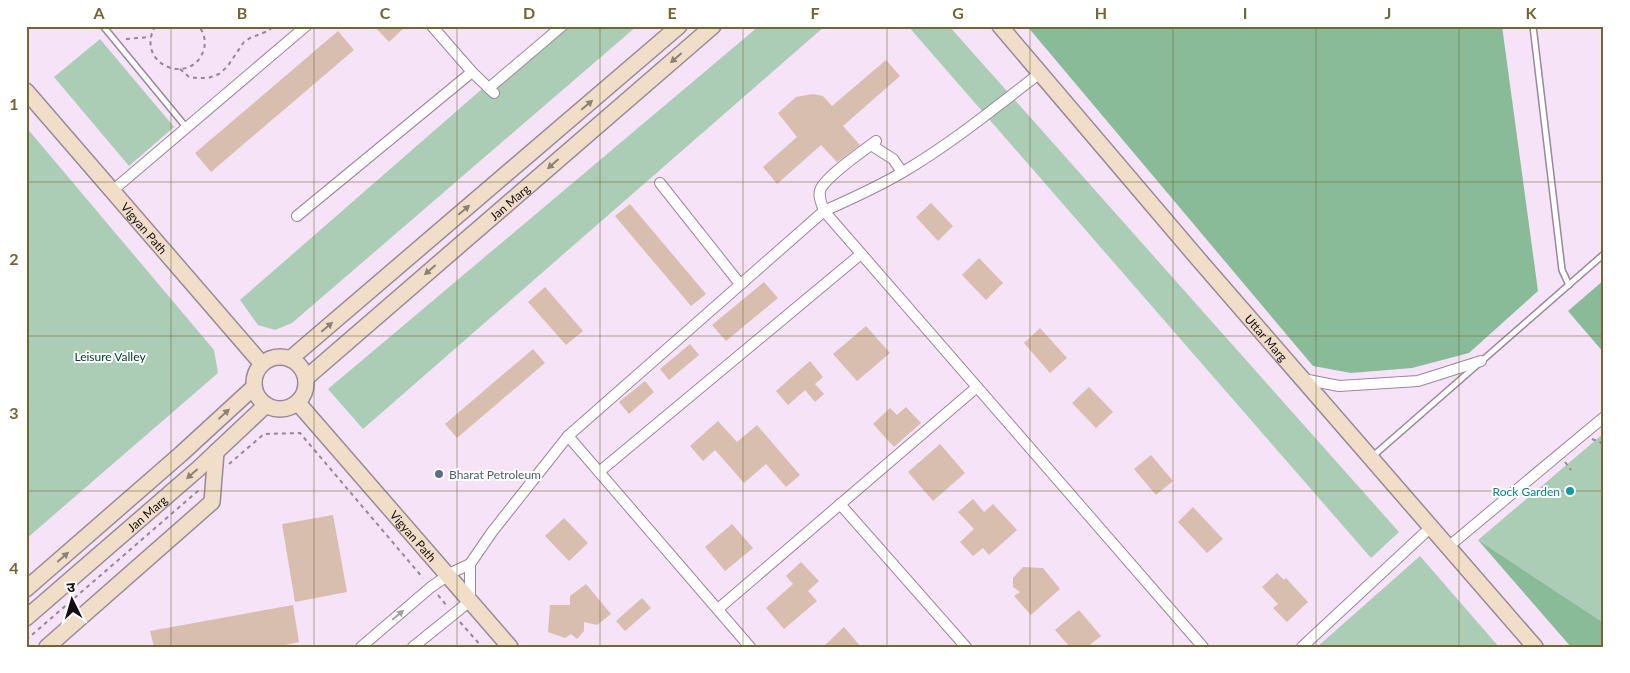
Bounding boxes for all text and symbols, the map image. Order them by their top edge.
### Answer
text: A [92,3,105,22]
text: B [237,3,247,22]
text: C [380,3,391,22]
text: D [523,3,535,22]
text: E [667,3,677,22]
text: F [810,3,820,22]
text: G [952,3,964,22]
text: H [1095,3,1107,22]
text: I [1243,3,1247,22]
text: J [1385,3,1391,22]
text: K [1526,3,1538,22]
one-way arrow [670,52,682,63]
text: 1 [9,94,19,113]
one-way arrow [581,99,593,111]
one-way arrow [546,159,559,170]
street label: Jan Marg [486,181,533,223]
street label: Vigyan Path [118,199,171,257]
one-way arrow [457,205,470,216]
text: 2 [9,249,19,268]
one-way arrow [423,265,436,276]
street label: Uttar Marg [1242,311,1291,364]
one-way arrow [320,322,333,333]
park label: Leisure Valley [74,349,146,364]
text: 3 [9,403,19,422]
one-way arrow [217,408,229,420]
place label: Bharat Petroleum [449,467,541,482]
marker: Bharat Petroleum [433,468,445,480]
one-way arrow [185,469,198,480]
place label: Rock Garden [1493,484,1560,499]
marker: Rock Garden [1564,485,1576,497]
street label: Jan Marg [124,492,170,535]
street label: Vigyan Path [387,507,440,565]
one-way arrow [57,552,69,563]
text: 4 [9,558,19,577]
north arrow [48,576,98,626]
text: उ [66,578,76,595]
one-way arrow [392,610,405,621]

